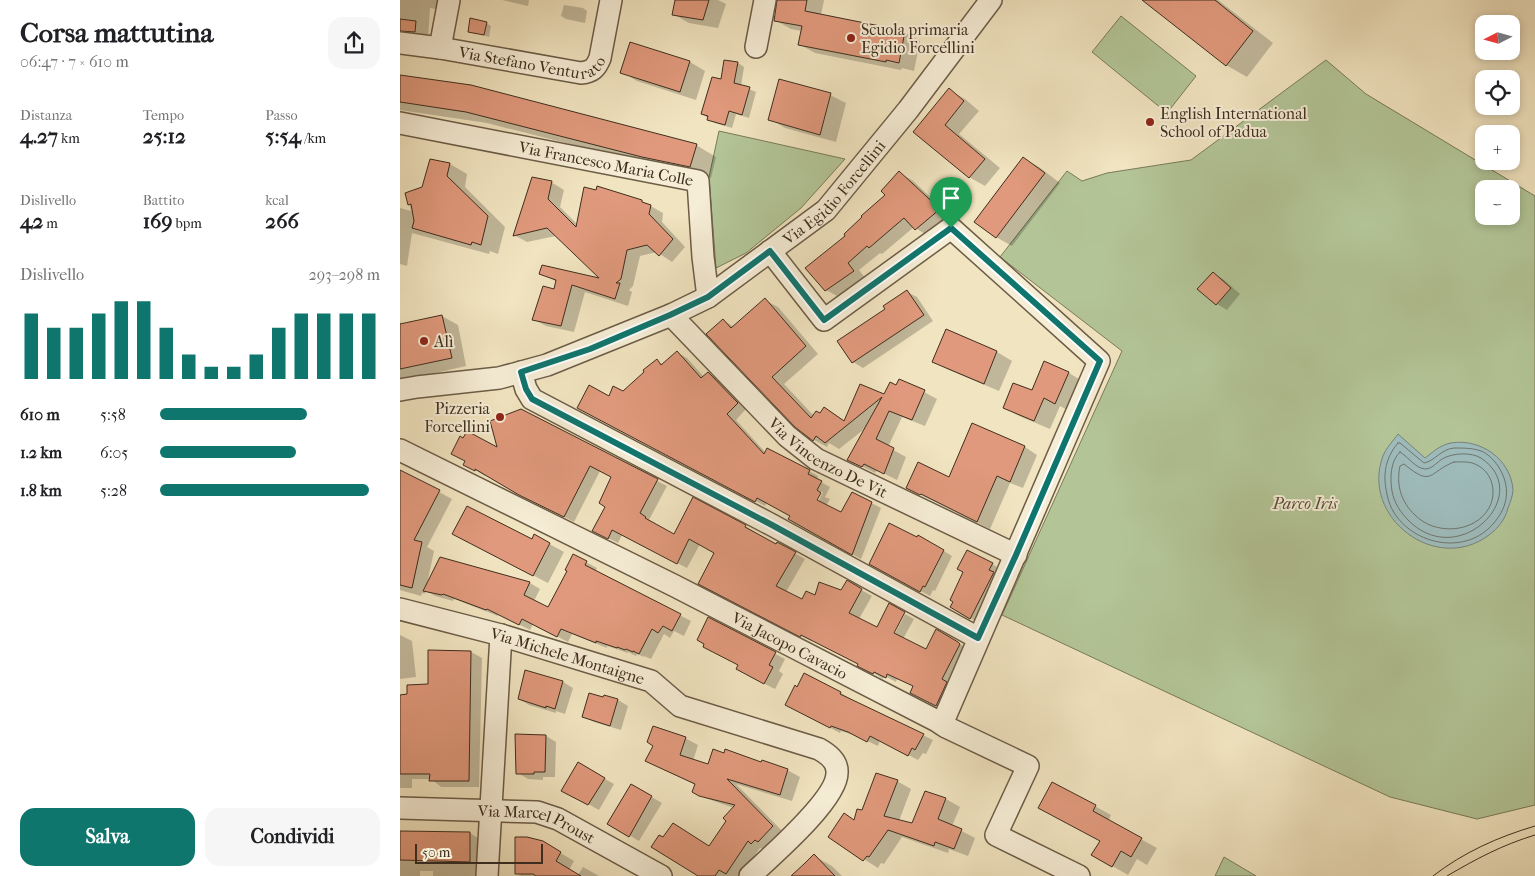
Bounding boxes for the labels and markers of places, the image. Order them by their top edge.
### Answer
place label: Scuola primaria Egidio Forcellini [861,20,975,57]
marker: Scuola primaria Egidio Forcellini [845,32,857,44]
place label: English International School of Padua [1160,104,1308,141]
marker: English International School of Padua [1144,116,1156,128]
pin [930,177,972,228]
place label: Alì [433,332,454,351]
marker: Alì [418,335,430,347]
place label: Pizzeria Forcellini [424,399,491,436]
marker: Pizzeria Forcellini [494,411,506,423]

